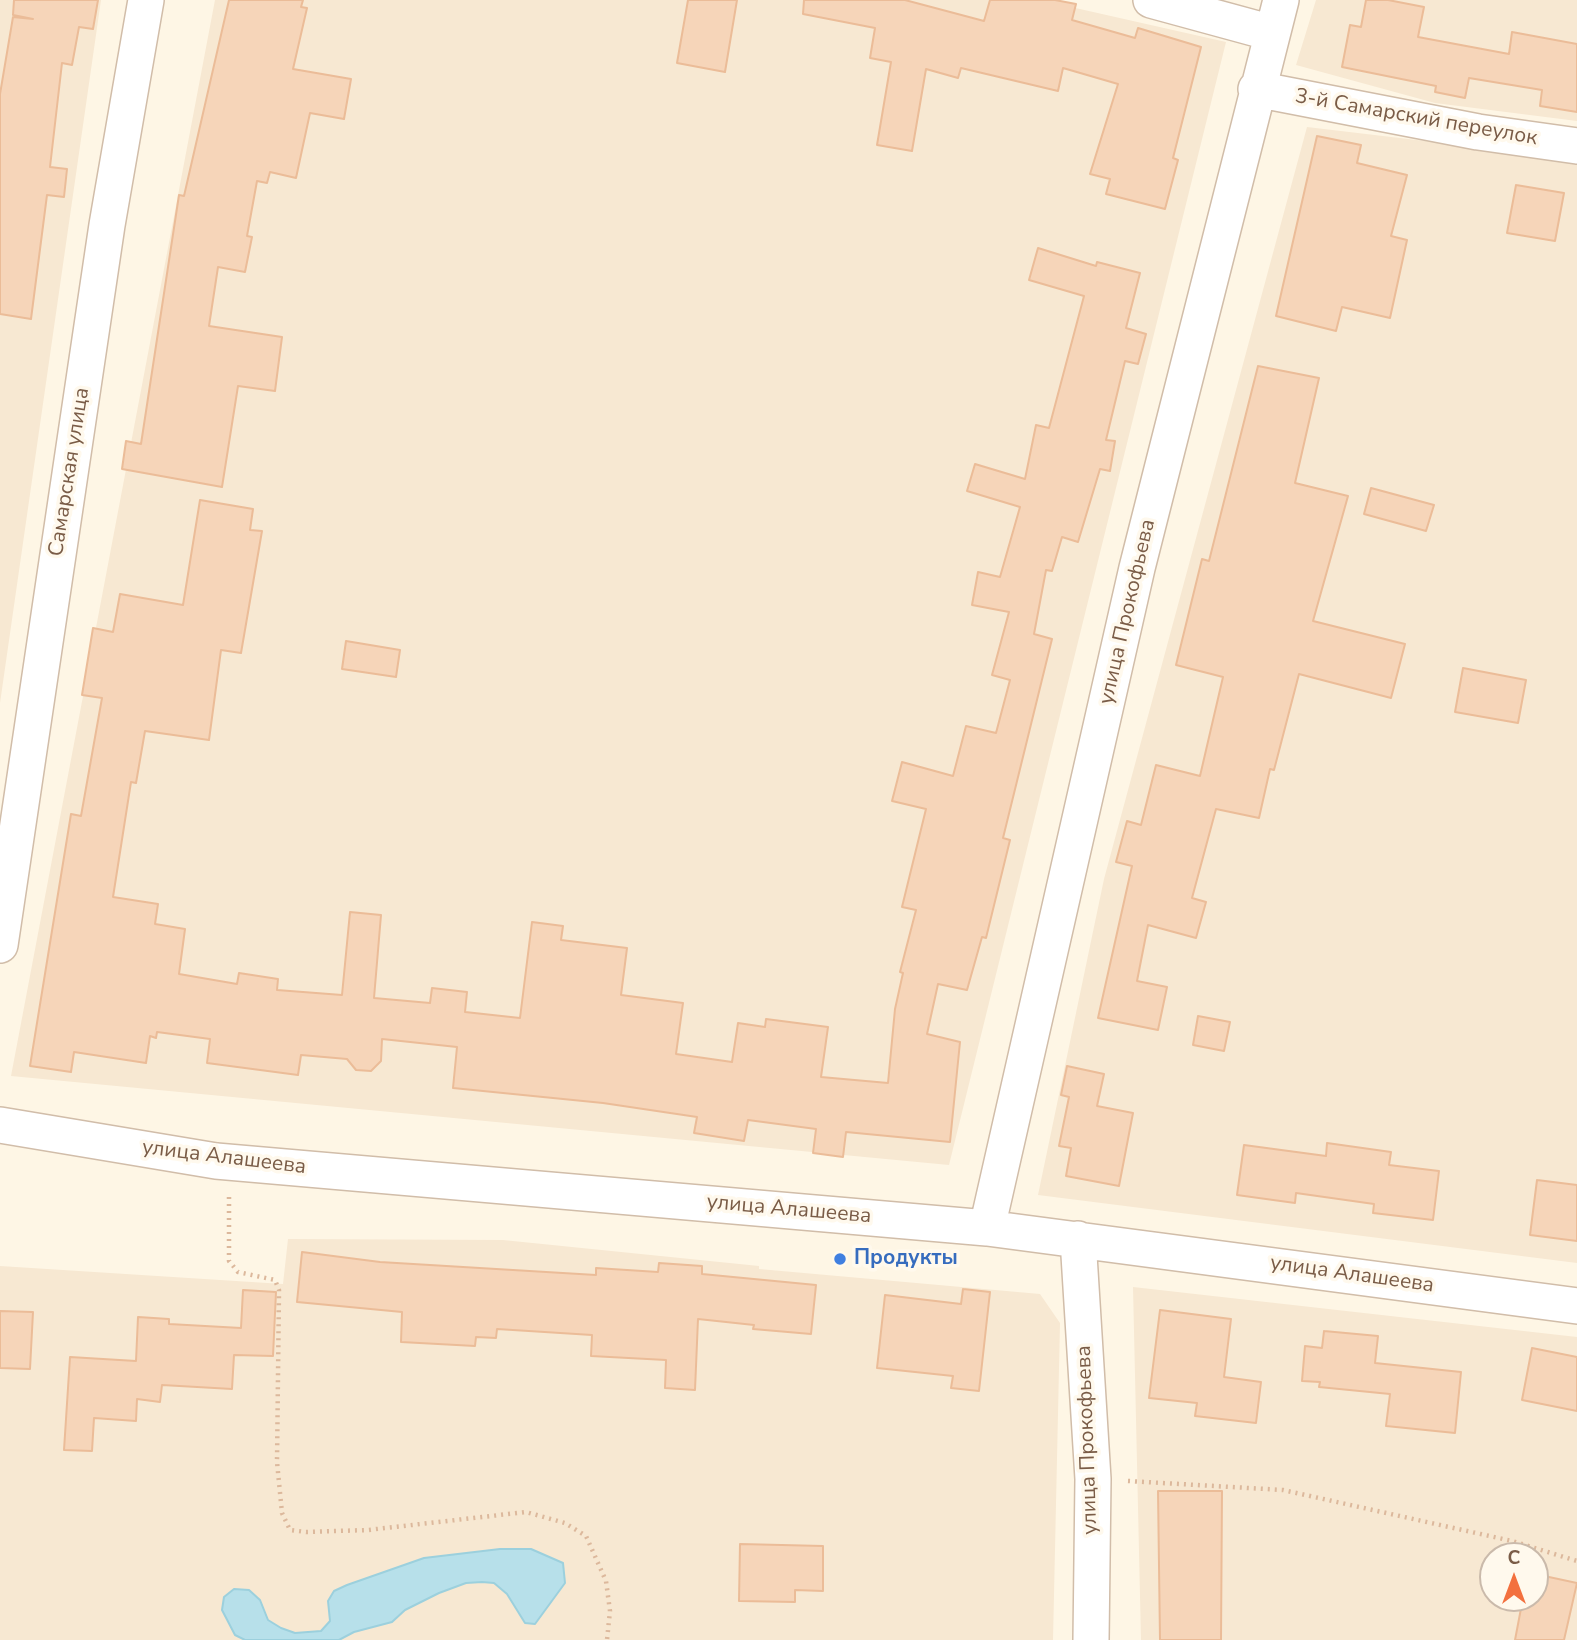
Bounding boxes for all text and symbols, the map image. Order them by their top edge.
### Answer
street label: 3-й Самарский переулок [1293,84,1539,152]
street label: Самарская улица [44,386,96,558]
street label: улица Прокофьева [1094,517,1162,707]
street label: улица Алашеева [141,1135,307,1181]
street label: улица Алашеева [706,1190,872,1230]
place label: Продукты [854,1246,958,1272]
marker: Продукты [832,1251,848,1267]
street label: улица Алашеева [1269,1251,1435,1299]
street label: улица Прокофьева [1072,1345,1104,1535]
north arrow [1479,1542,1549,1612]
text: С [1508,1545,1520,1571]

